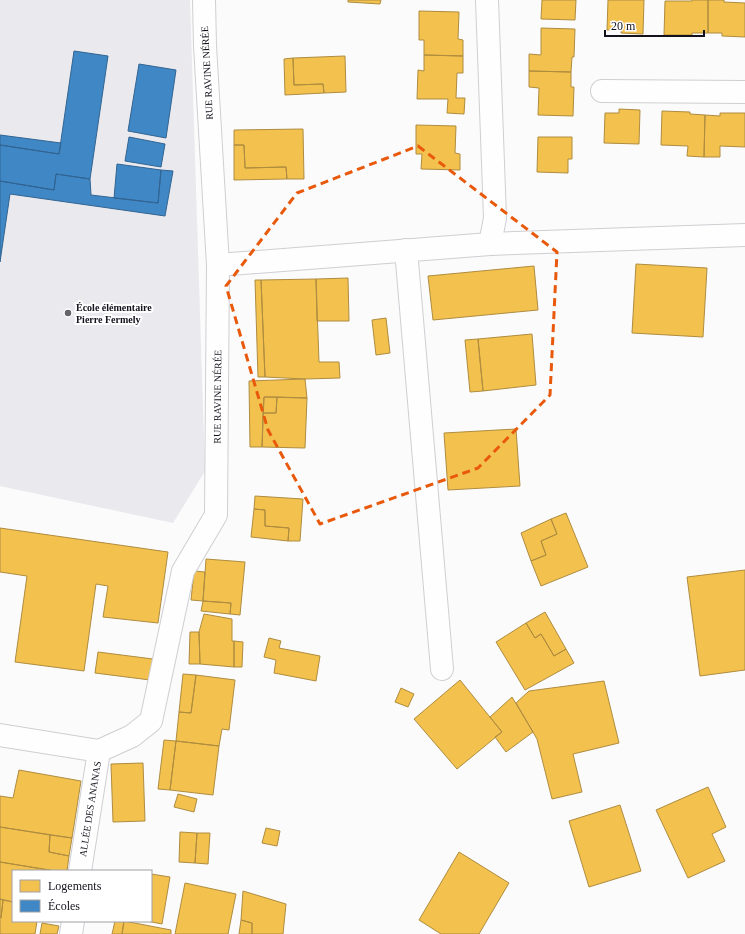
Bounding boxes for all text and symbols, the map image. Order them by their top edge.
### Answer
scale bar [605,12,704,38]
text: 20 m [611,19,636,33]
street label: RUE RAVINE NÉRÉE [199,26,215,120]
place label: École élémentaire Pierre Fermely [76,302,152,325]
marker: École élémentaire Pierre Fermely [63,308,73,318]
street label: RUE RAVINE NÉRÉE [211,350,223,444]
street label: ALLÉE DES ANANAS [77,760,103,858]
legend [12,870,152,922]
text: Logements [48,879,102,893]
text: Écoles [48,899,80,913]

